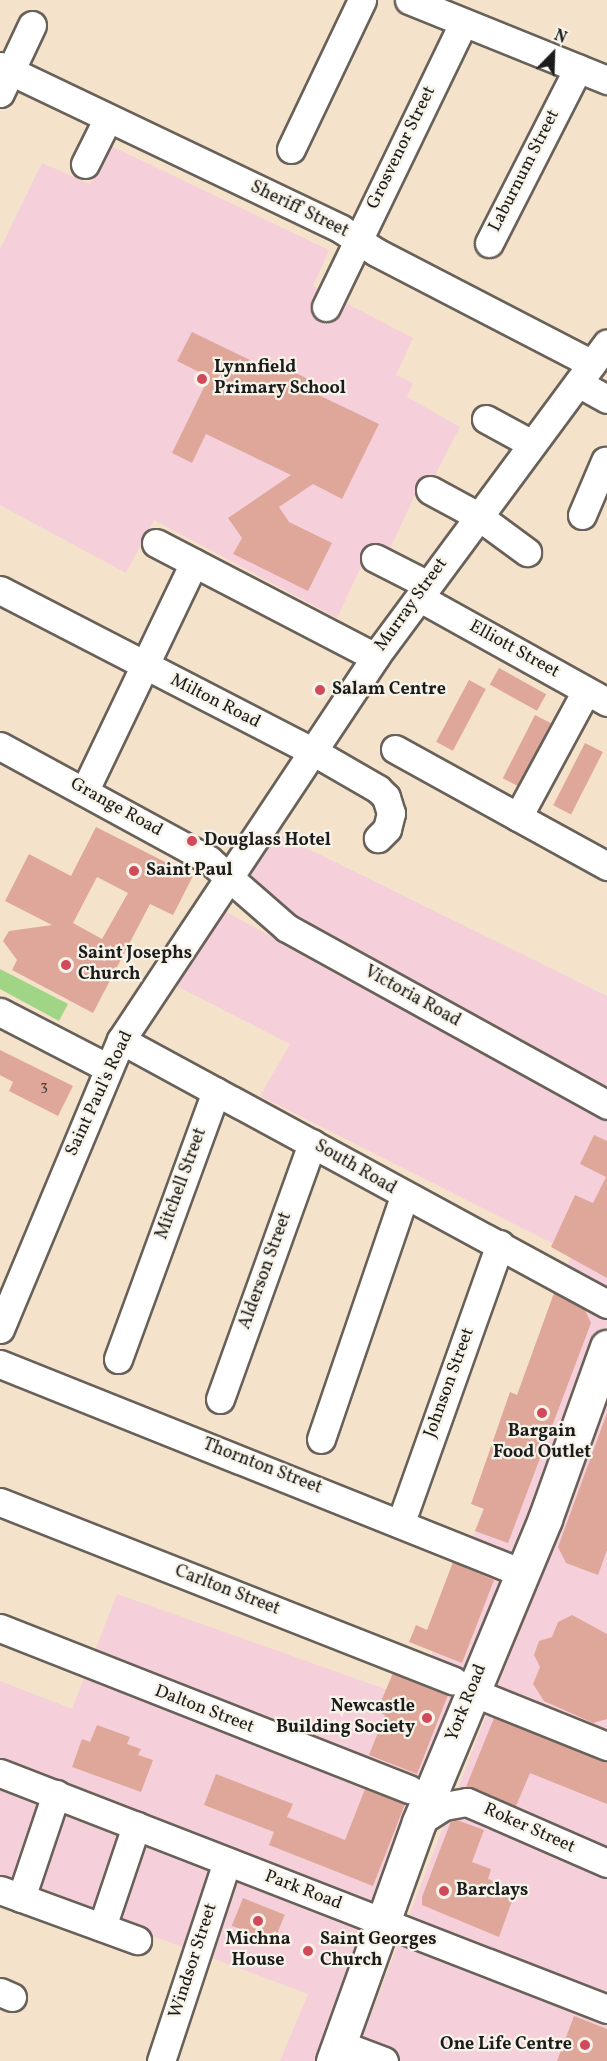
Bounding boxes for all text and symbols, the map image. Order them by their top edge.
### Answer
north arrow [523,24,583,84]
text: N [550,25,570,50]
street label: Grosvenor Street [363,83,441,213]
street label: Laburnum Street [485,106,565,236]
street label: Sheriff Street [247,177,351,243]
place label: Lynnfield Primary School [214,358,346,400]
marker: Lynnfield Primary School [195,372,209,386]
street label: Murray Street [371,554,453,656]
street label: Elliott Street [465,616,563,684]
street label: Milton Road [166,670,264,734]
place label: Salam Centre [332,679,446,701]
marker: Salam Centre [313,683,327,697]
street label: Grange Road [66,774,166,842]
place label: Douglass Hotel [204,830,331,852]
marker: Douglass Hotel [185,834,199,848]
place label: Saint Paul [146,860,233,882]
marker: Saint Paul [127,864,141,878]
place label: Saint Josephs Church [78,944,192,986]
marker: Saint Josephs Church [59,958,73,972]
street label: Victoria Road [360,962,464,1032]
street label: Saint Paul's Road [62,1028,138,1160]
house number: 3 [40,1078,48,1096]
street label: Mitchell Street [152,1125,212,1243]
street label: South Road [310,1136,400,1200]
street label: Alderson Street [235,1209,297,1333]
street label: Johnson Street [420,1325,480,1441]
marker: Bargain Food Outlet [535,1406,549,1420]
place label: Bargain Food Outlet [493,1422,591,1464]
street label: Thornton Street [199,1434,325,1500]
street label: Carlton Street [171,1561,283,1621]
street label: York Road [442,1661,492,1745]
street label: Dalton Street [151,1681,257,1739]
place label: Newcastle Building Society [276,1697,415,1740]
marker: Newcastle Building Society [420,1711,434,1725]
street label: Roker Street [480,1799,578,1859]
street label: Park Road [261,1866,345,1916]
place label: Barclays [456,1880,528,1902]
marker: Barclays [437,1884,451,1898]
street label: Windsor Street [165,1901,223,2021]
marker: Michna House [251,1914,265,1928]
place label: Michna House [225,1930,291,1972]
place label: Saint Georges Church [320,1930,437,1972]
marker: Saint Georges Church [301,1944,315,1958]
place label: One Life Centre [440,2034,572,2056]
marker: One Life Centre [576,2036,594,2054]

